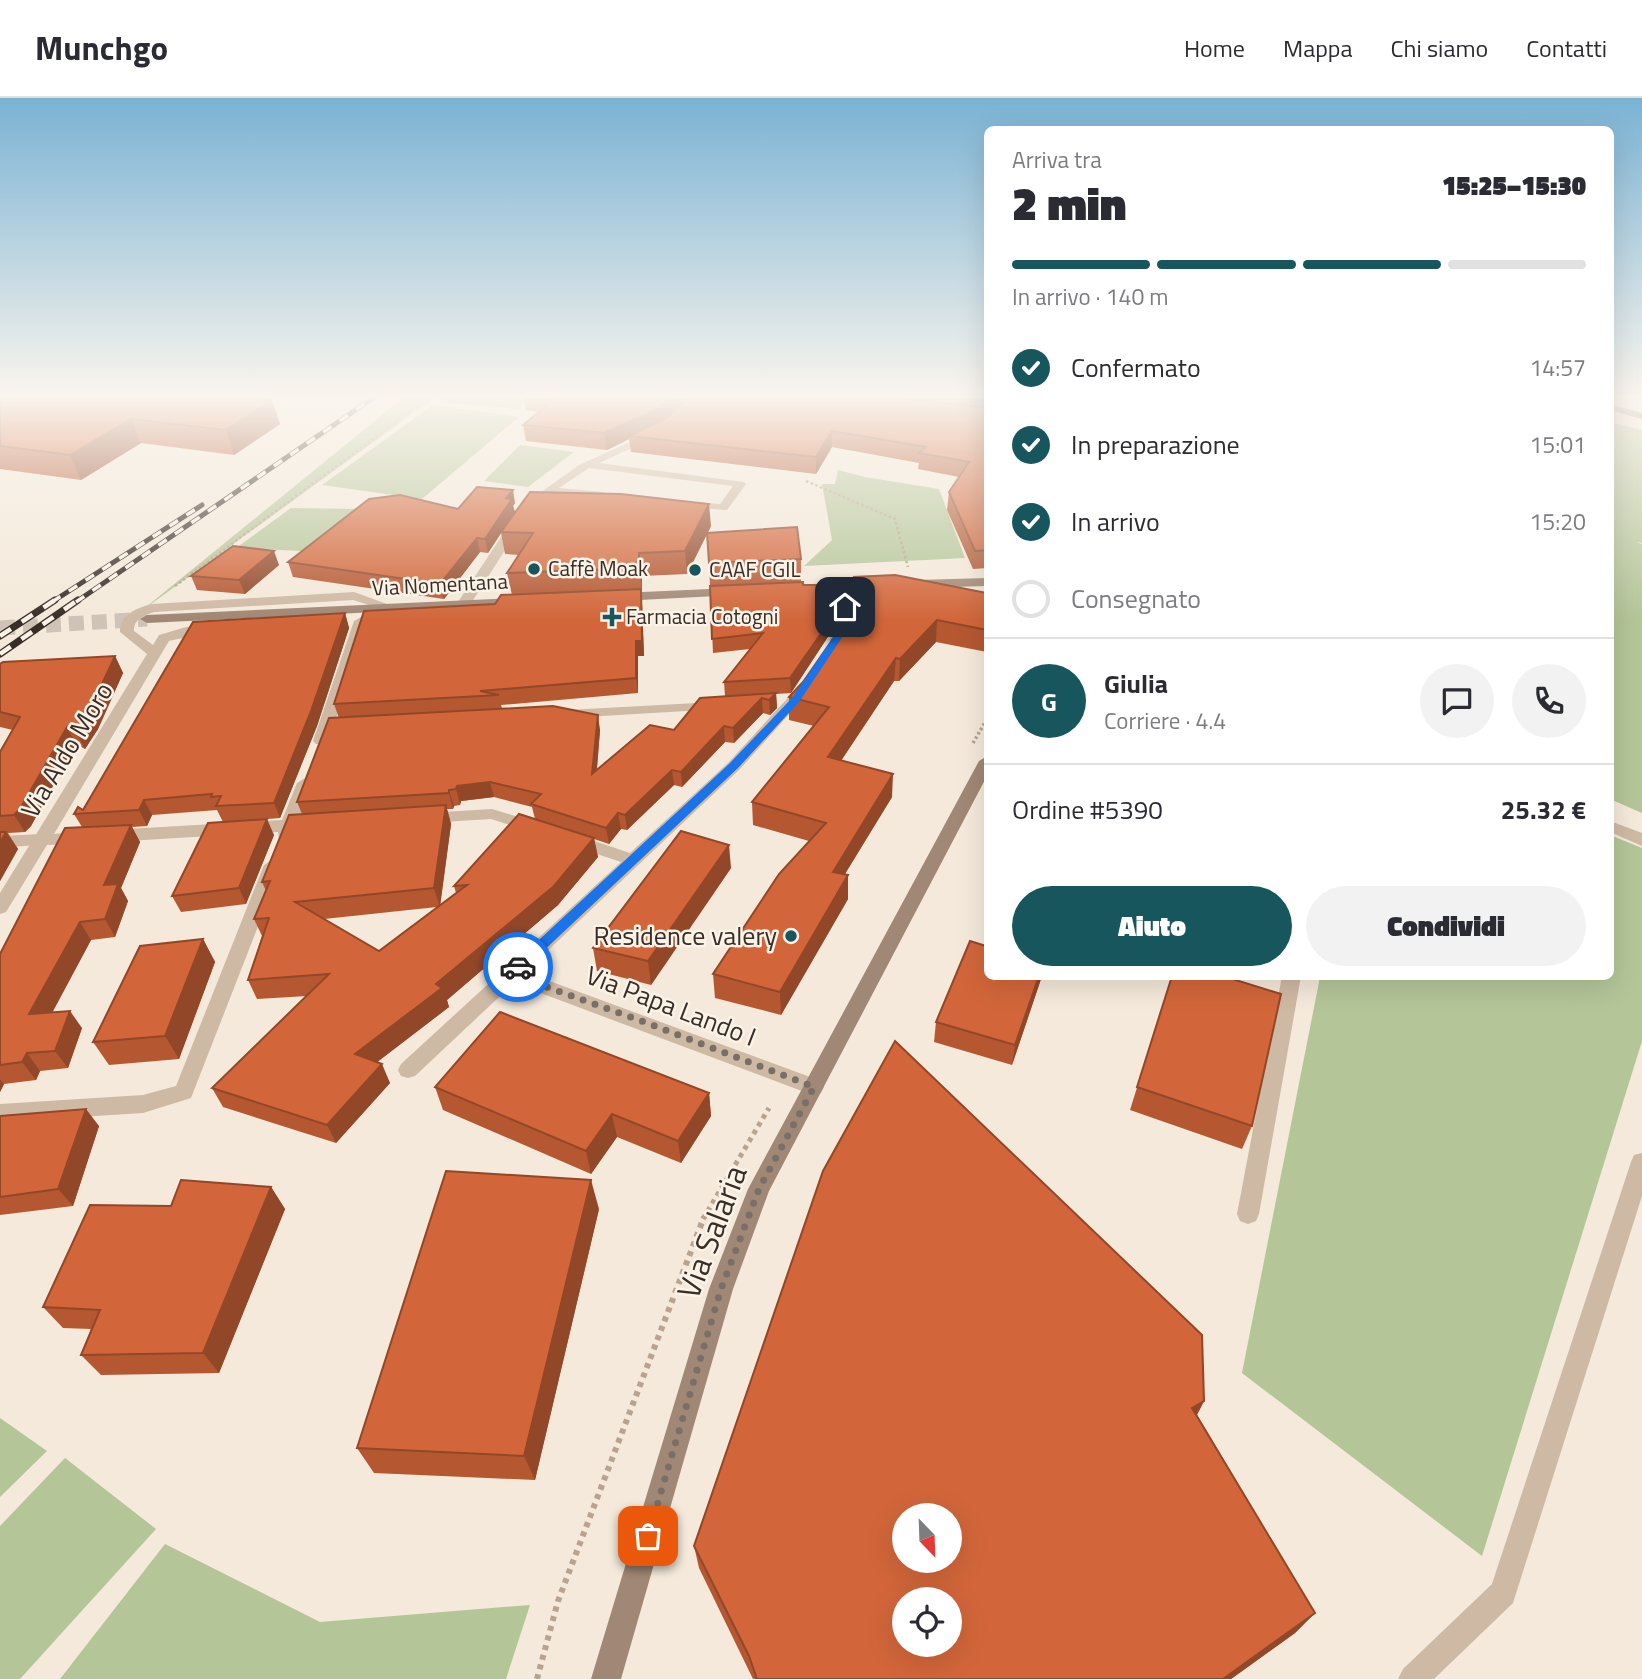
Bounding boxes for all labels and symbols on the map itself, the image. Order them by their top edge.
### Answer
place label: Caffè Moak [548,552,648,584]
place label: CAAF CGIL [709,553,800,585]
marker: Caffè Moak [526,561,542,577]
marker: CAAF CGIL [687,562,703,578]
street label: Via Nomentana [371,564,509,604]
pin [815,577,875,637]
place label: Farmacia Cotogni [626,600,778,632]
marker: Farmacia Cotogni [604,609,620,625]
street label: Via Aldo Moro [11,674,122,825]
place label: Residence valery [593,916,777,955]
marker: Residence valery [783,928,799,944]
courier [483,932,553,1002]
street label: Via Papa Lando I [580,955,762,1056]
street label: Via Salaria [664,1158,758,1305]
north arrow [892,1503,962,1573]
pin [618,1506,678,1566]

